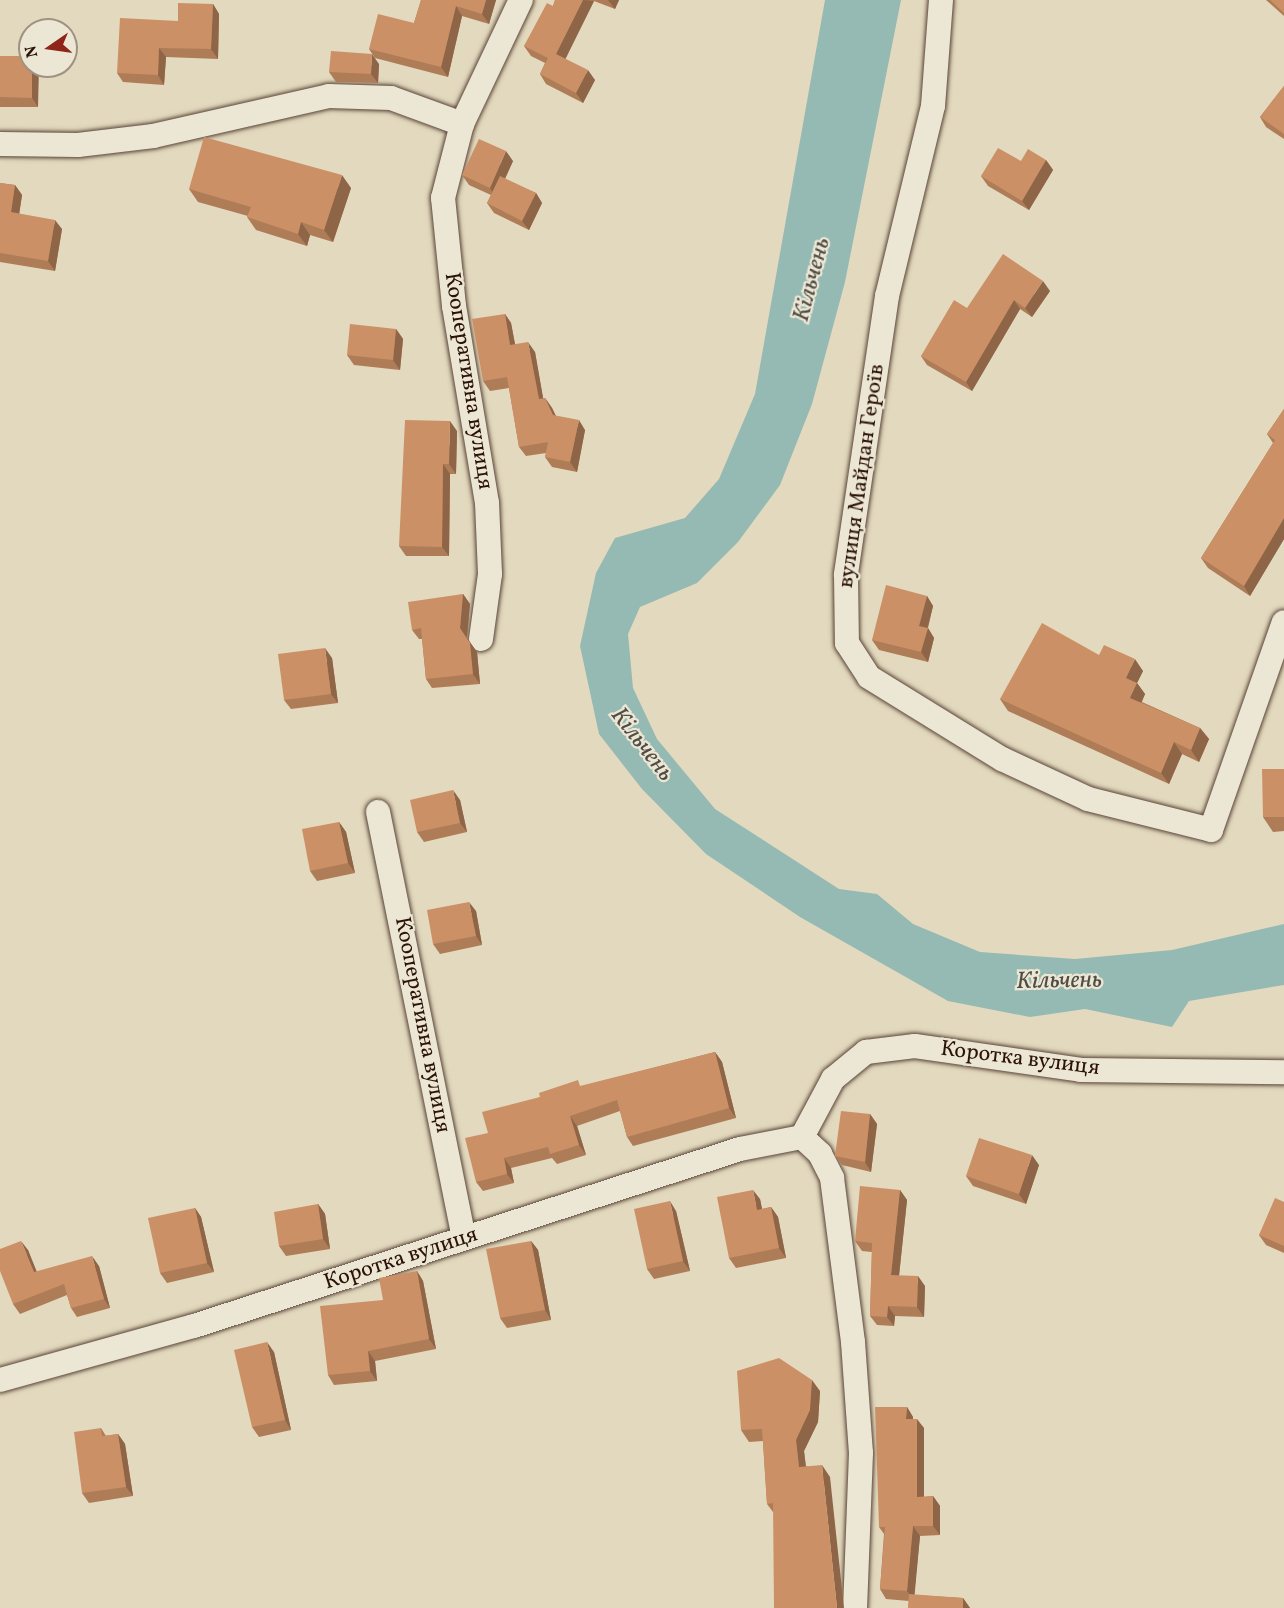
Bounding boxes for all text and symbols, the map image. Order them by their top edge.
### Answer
north arrow [18,18,78,78]
text: N [20,43,44,60]
water label: Кільчень [788,235,838,325]
street label: Кооперативна вулиця [438,270,498,492]
street label: вулиця Майдан Героїв [833,362,891,590]
water label: Кільчень [603,702,679,788]
street label: Кооперативна вулиця [388,915,456,1135]
water label: Кільчень [1016,967,1102,997]
street label: Коротка вулиця [939,1036,1101,1082]
street label: Коротка вулиця [321,1222,481,1296]

